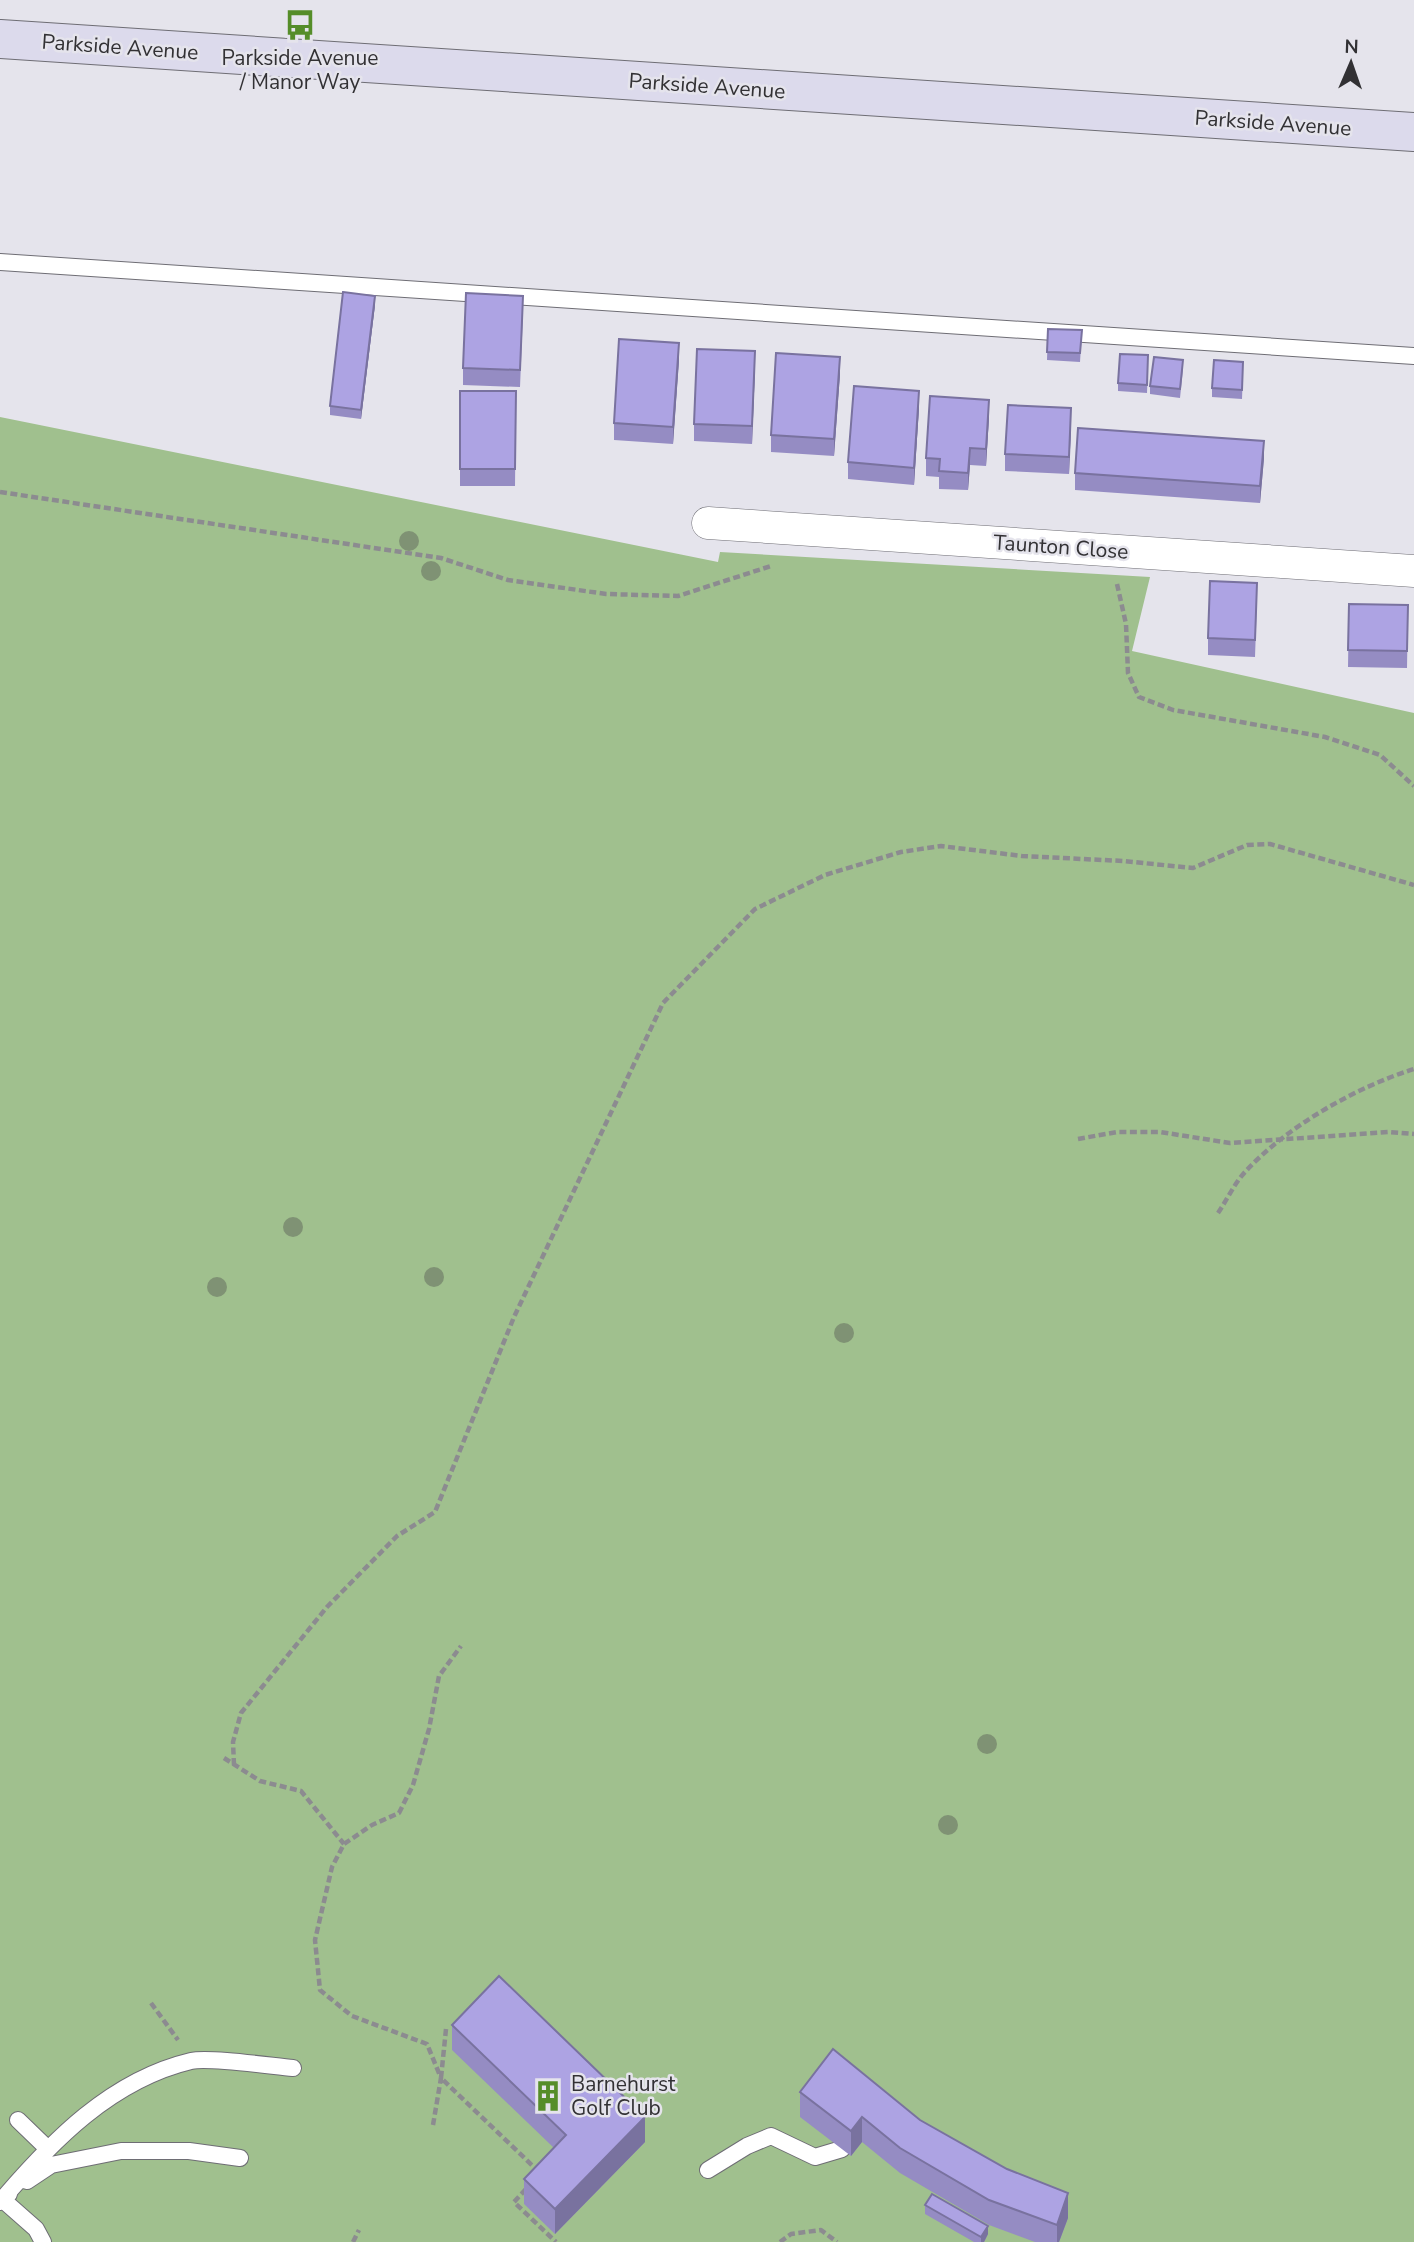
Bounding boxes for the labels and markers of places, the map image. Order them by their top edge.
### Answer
bus stop icon: Parkside Avenue / Manor Way [283,8,317,42]
place label: Parkside Avenue / Manor Way [222,44,379,96]
place label: Barnehurst Golf Club [571,2070,676,2122]
building icon: Barnehurst Golf Club [531,2079,565,2113]

